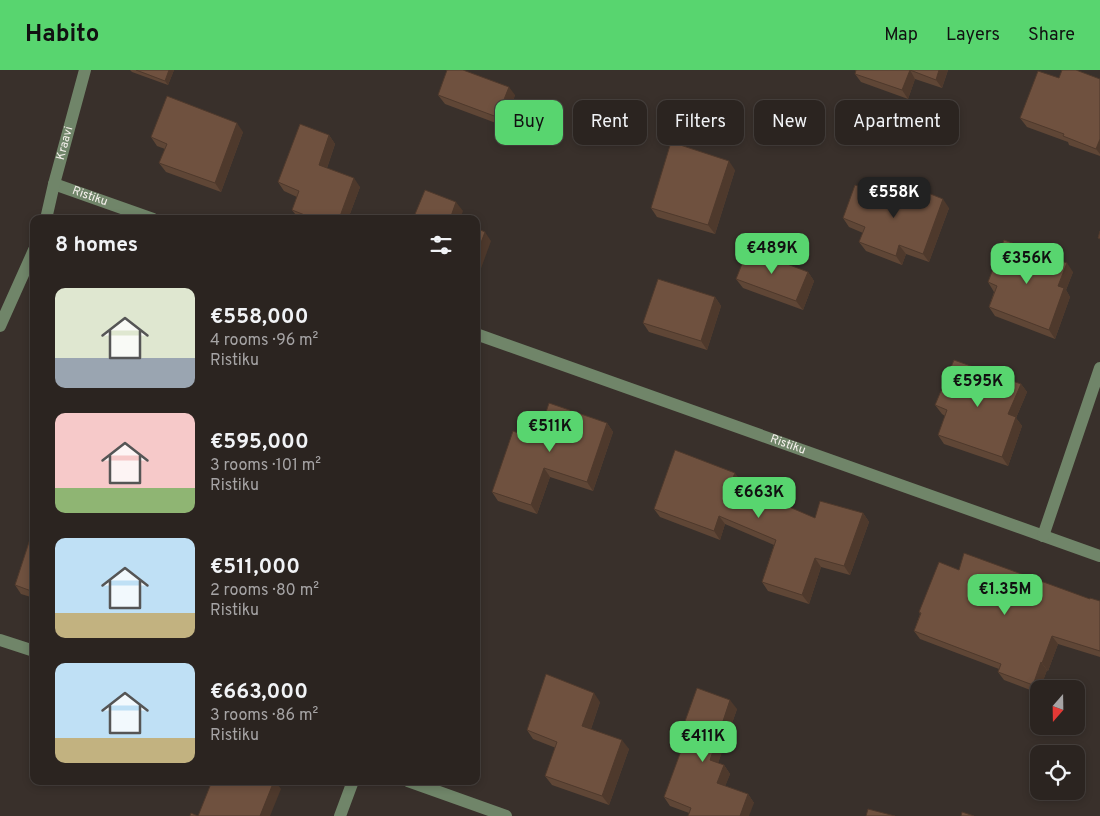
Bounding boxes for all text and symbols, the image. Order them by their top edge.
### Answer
text: Habito [25,20,99,50]
text: Map [884,24,918,47]
text: Layers [946,24,1000,47]
text: Share [1028,24,1075,47]
chip: Buy [495,100,563,145]
chip: Rent [573,100,647,145]
chip: Filters [657,100,744,145]
chip: New [754,100,825,145]
chip: Apartment [835,100,959,145]
street label: Kraavi [53,125,77,162]
pin: €558K [859,176,929,219]
street label: Ristiku [70,183,110,210]
text: €558K [868,183,920,203]
icon: filters [427,231,455,259]
text: 8 homes [55,232,138,259]
pin: €489K [737,232,807,275]
text: €489K [746,239,798,259]
pin: €356K [992,242,1062,285]
text: €356K [1002,249,1052,269]
text: €558,000 [210,304,309,331]
icon: home [95,308,155,368]
text: 4 rooms · 96 m² [210,331,318,351]
text: Ristiku [210,351,259,371]
pin: €595K [943,366,1013,408]
text: €595K [953,372,1003,392]
pin: €511K [515,410,585,453]
text: €511K [528,417,572,437]
text: €595,000 [210,429,309,456]
street label: Ristiku [768,431,808,459]
icon: home [95,433,155,493]
text: 3 rooms · 101 m² [210,456,321,476]
text: Ristiku [210,476,259,496]
pin: €663K [724,476,794,519]
text: €663K [734,483,784,503]
text: €511,000 [210,554,300,581]
icon: home [95,558,155,618]
pin: €1.35M [964,574,1046,616]
text: €1.35M [979,580,1031,600]
text: 2 rooms · 80 m² [210,581,319,601]
text: Ristiku [210,601,259,621]
text: €663,000 [210,679,308,706]
north arrow [1030,680,1085,735]
map controls [1030,680,1085,800]
icon: home [95,683,155,743]
text: 3 rooms · 86 m² [210,706,318,726]
pin: €411K [668,720,738,763]
text: Ristiku [210,726,259,746]
text: €411K [681,727,725,747]
button: locate [1030,745,1085,800]

